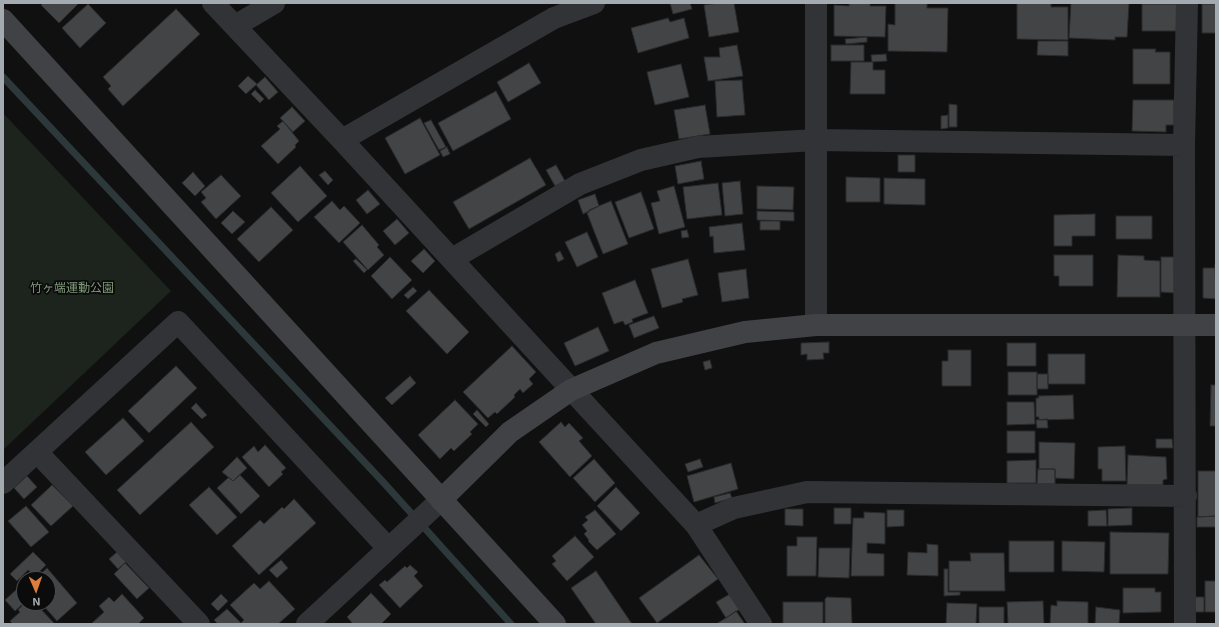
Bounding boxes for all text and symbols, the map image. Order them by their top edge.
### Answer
park label: 竹ヶ端運動公園 [30,281,114,295]
north arrow [16,571,56,611]
text: N [32,596,41,609]

